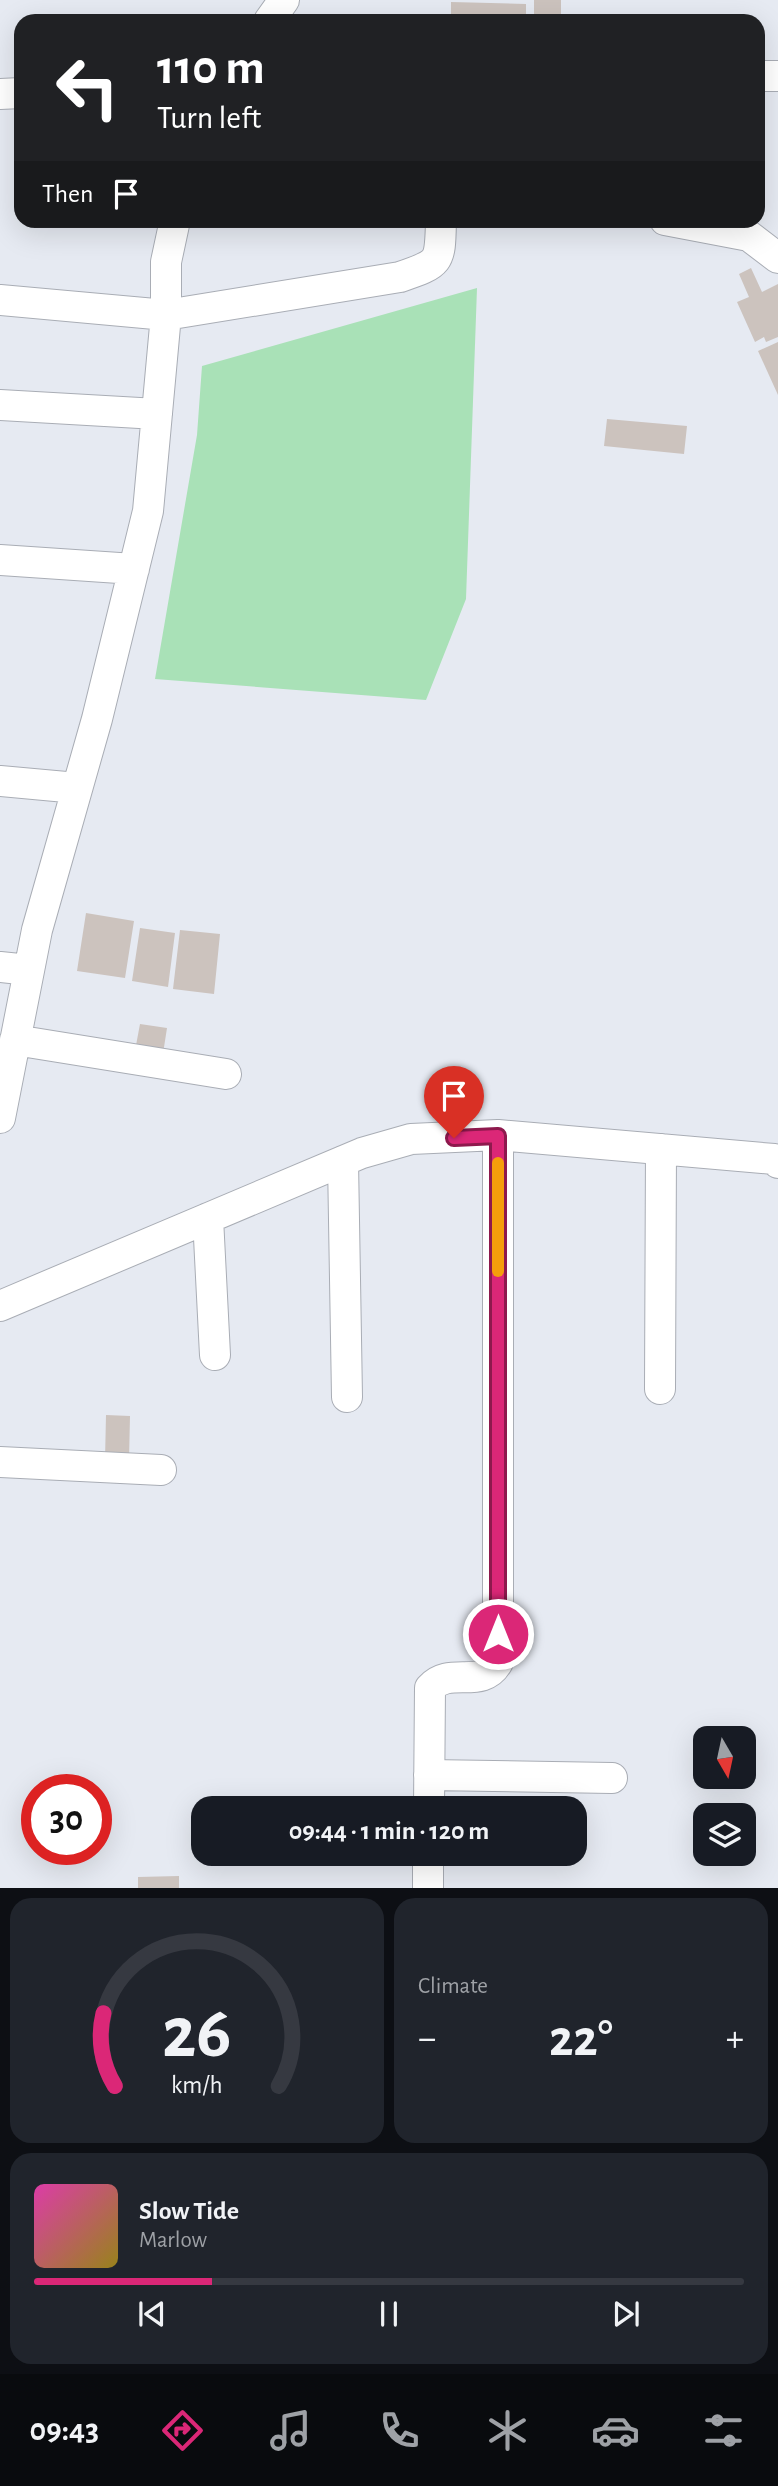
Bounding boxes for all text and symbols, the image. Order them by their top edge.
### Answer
icon: left [42,42,133,133]
text: 110 m [157,44,265,93]
text: Turn left [157,102,261,134]
icon: arrive [107,175,145,213]
text: Then [42,181,93,207]
pin [424,1066,484,1138]
icon: arrive [435,1077,473,1115]
position arrow [461,1597,535,1671]
north arrow [693,1726,756,1788]
map controls [693,1726,756,1866]
speed limit sign: 30 [21,1774,112,1865]
button: layers [693,1803,756,1866]
text: 09:44 · 1 min · 120 m [289,1818,489,1844]
text: Climate [418,1975,488,1998]
text: 26 [162,1999,232,2072]
text: 22° [549,2013,613,2065]
text: − [418,2020,436,2058]
text: + [726,2020,744,2058]
text: km/h [171,2073,223,2098]
text: Slow Tide [139,2198,239,2224]
text: Marlow [139,2229,207,2252]
icon: previous [133,2295,171,2333]
icon: pause [370,2295,408,2333]
icon: next [607,2295,645,2333]
icon: directions [158,2406,207,2455]
icon: music [266,2406,315,2455]
icon: phone [375,2406,424,2455]
icon: climate [483,2406,532,2455]
icon: car [591,2406,640,2455]
icon: filters [699,2406,748,2455]
text: 09:43 [30,2414,99,2446]

